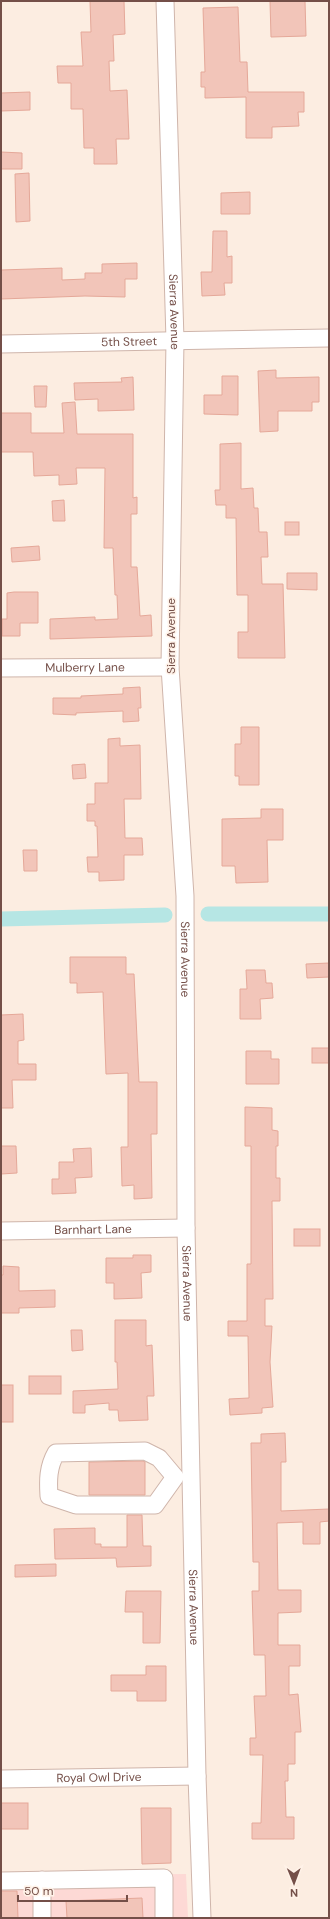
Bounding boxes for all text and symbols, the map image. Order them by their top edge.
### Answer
street label: Sierra Avenue [165,274,183,350]
street label: 5th Street [101,333,158,350]
street label: Sierra Avenue [163,598,179,674]
street label: Mulberry Lane [45,659,125,676]
street label: Sierra Avenue [177,921,193,998]
street label: Barnhart Lane [54,1221,132,1238]
street label: Sierra Avenue [178,1245,196,1322]
street label: Sierra Avenue [185,1569,202,1646]
street label: Royal Owl Drive [56,1769,142,1786]
north arrow [274,1863,314,1903]
scale bar [18,1877,127,1903]
text: 50 m [24,1883,53,1899]
text: N [290,1886,298,1900]

